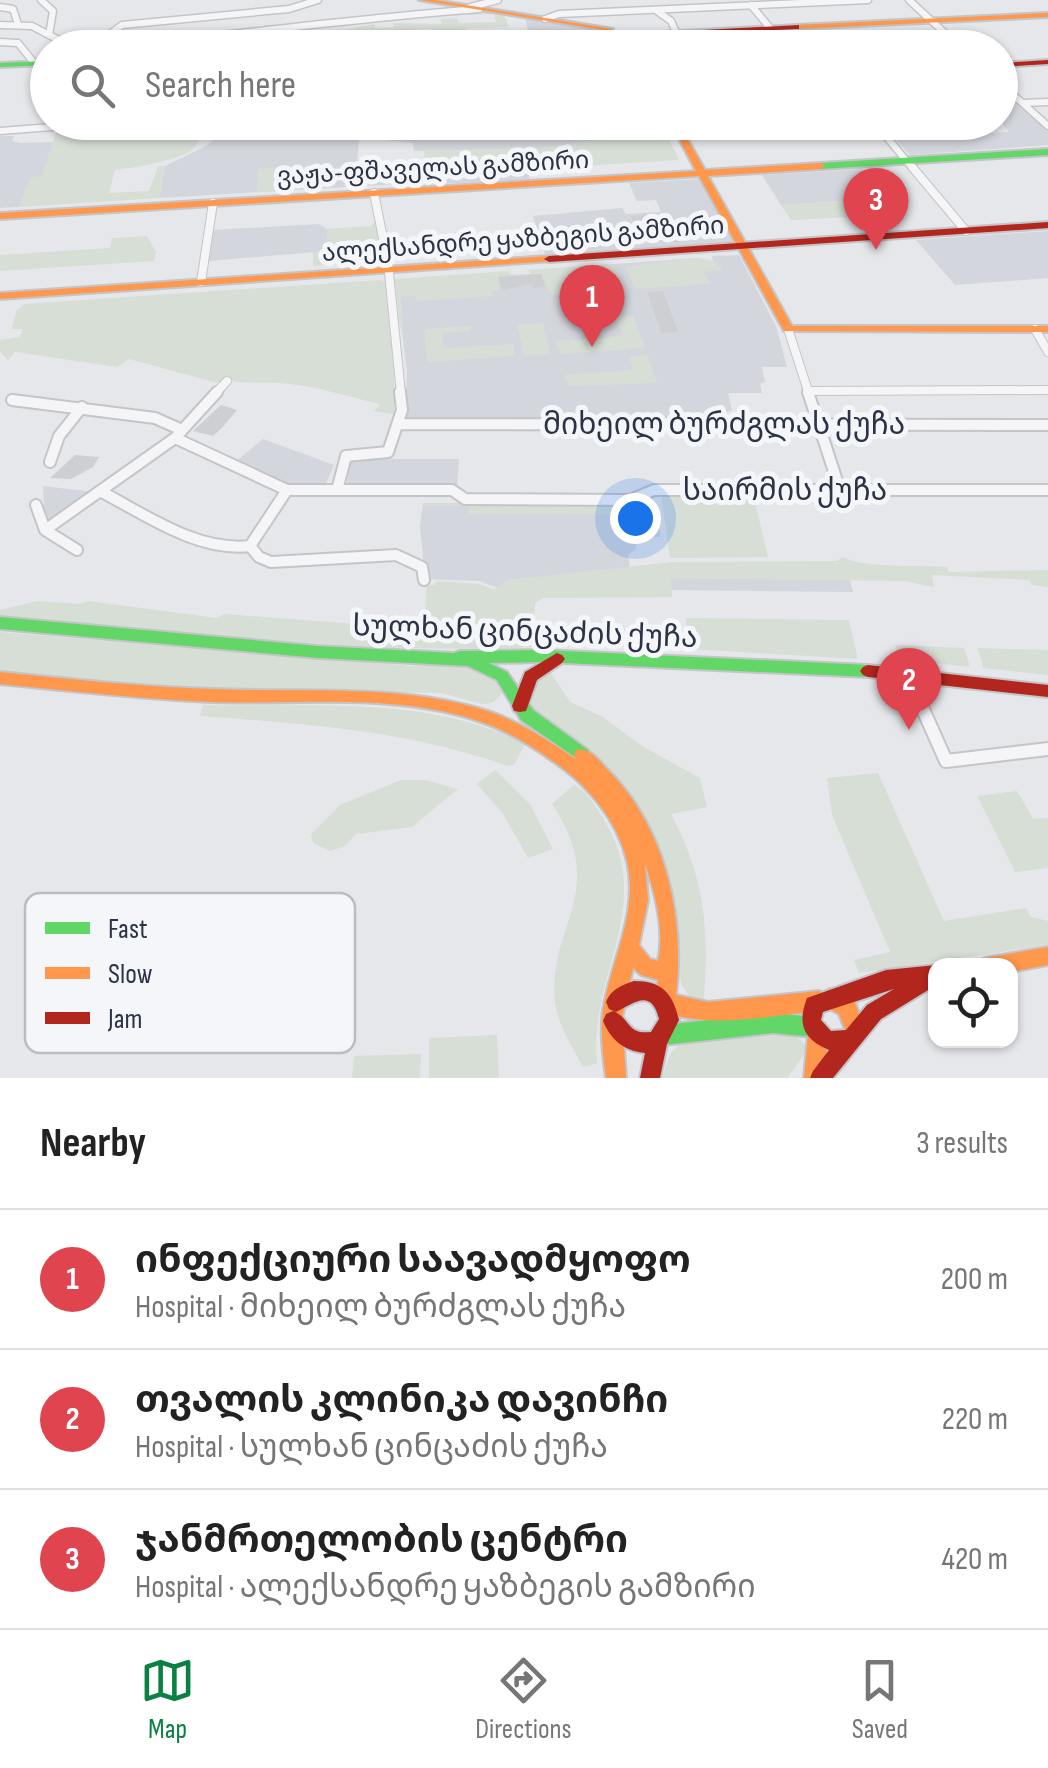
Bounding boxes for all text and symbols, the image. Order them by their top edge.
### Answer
search box [30,30,1018,140]
icon: search [65,58,120,113]
text: Search here [145,63,296,108]
street label: ვაჟა-ფშაველას გამზირი [276,145,590,192]
pin: 3 [844,168,908,250]
street label: ალექსანდრე ყაზბეგის გამზირი [321,210,725,269]
pin: 1 [560,264,624,347]
street label: მიხეილ ბურძგლას ქუჩა [543,407,905,443]
street label: საირმის ქუჩა [683,473,887,509]
your location [610,493,661,544]
street label: სულხან ცინცაძის ქუჩა [352,608,698,656]
pin: 2 [876,648,942,730]
legend [25,893,355,1053]
text: Fast [108,913,147,946]
text: Slow [108,958,153,991]
map controls [928,958,1018,1048]
button: locate [928,958,1018,1048]
text: Jam [107,1003,143,1036]
text: Nearby [40,1118,146,1169]
text: 3 results [916,1124,1008,1163]
text: ინფექციური საავადმყოფო [135,1238,691,1283]
text: 1 [66,1260,79,1299]
text: 200 m [941,1260,1008,1299]
text: Hospital · მიხეილ ბურძგლას ქუჩა [135,1288,626,1327]
text: თვალის კლინიკა დავინჩი [135,1378,668,1423]
text: 2 [65,1400,80,1439]
text: 220 m [942,1400,1008,1439]
text: Hospital · სულხან ცინცაძის ქუჩა [135,1428,608,1467]
text: ჯანმრთელობის ცენტრი [135,1518,628,1563]
text: 3 [65,1540,80,1579]
text: 420 m [941,1540,1008,1579]
text: Hospital · ალექსანდრე ყაზბეგის გამზირი [135,1568,756,1607]
tab: Map [140,1653,195,1746]
tab: Directions [475,1653,572,1746]
tab: Saved [852,1653,908,1746]

